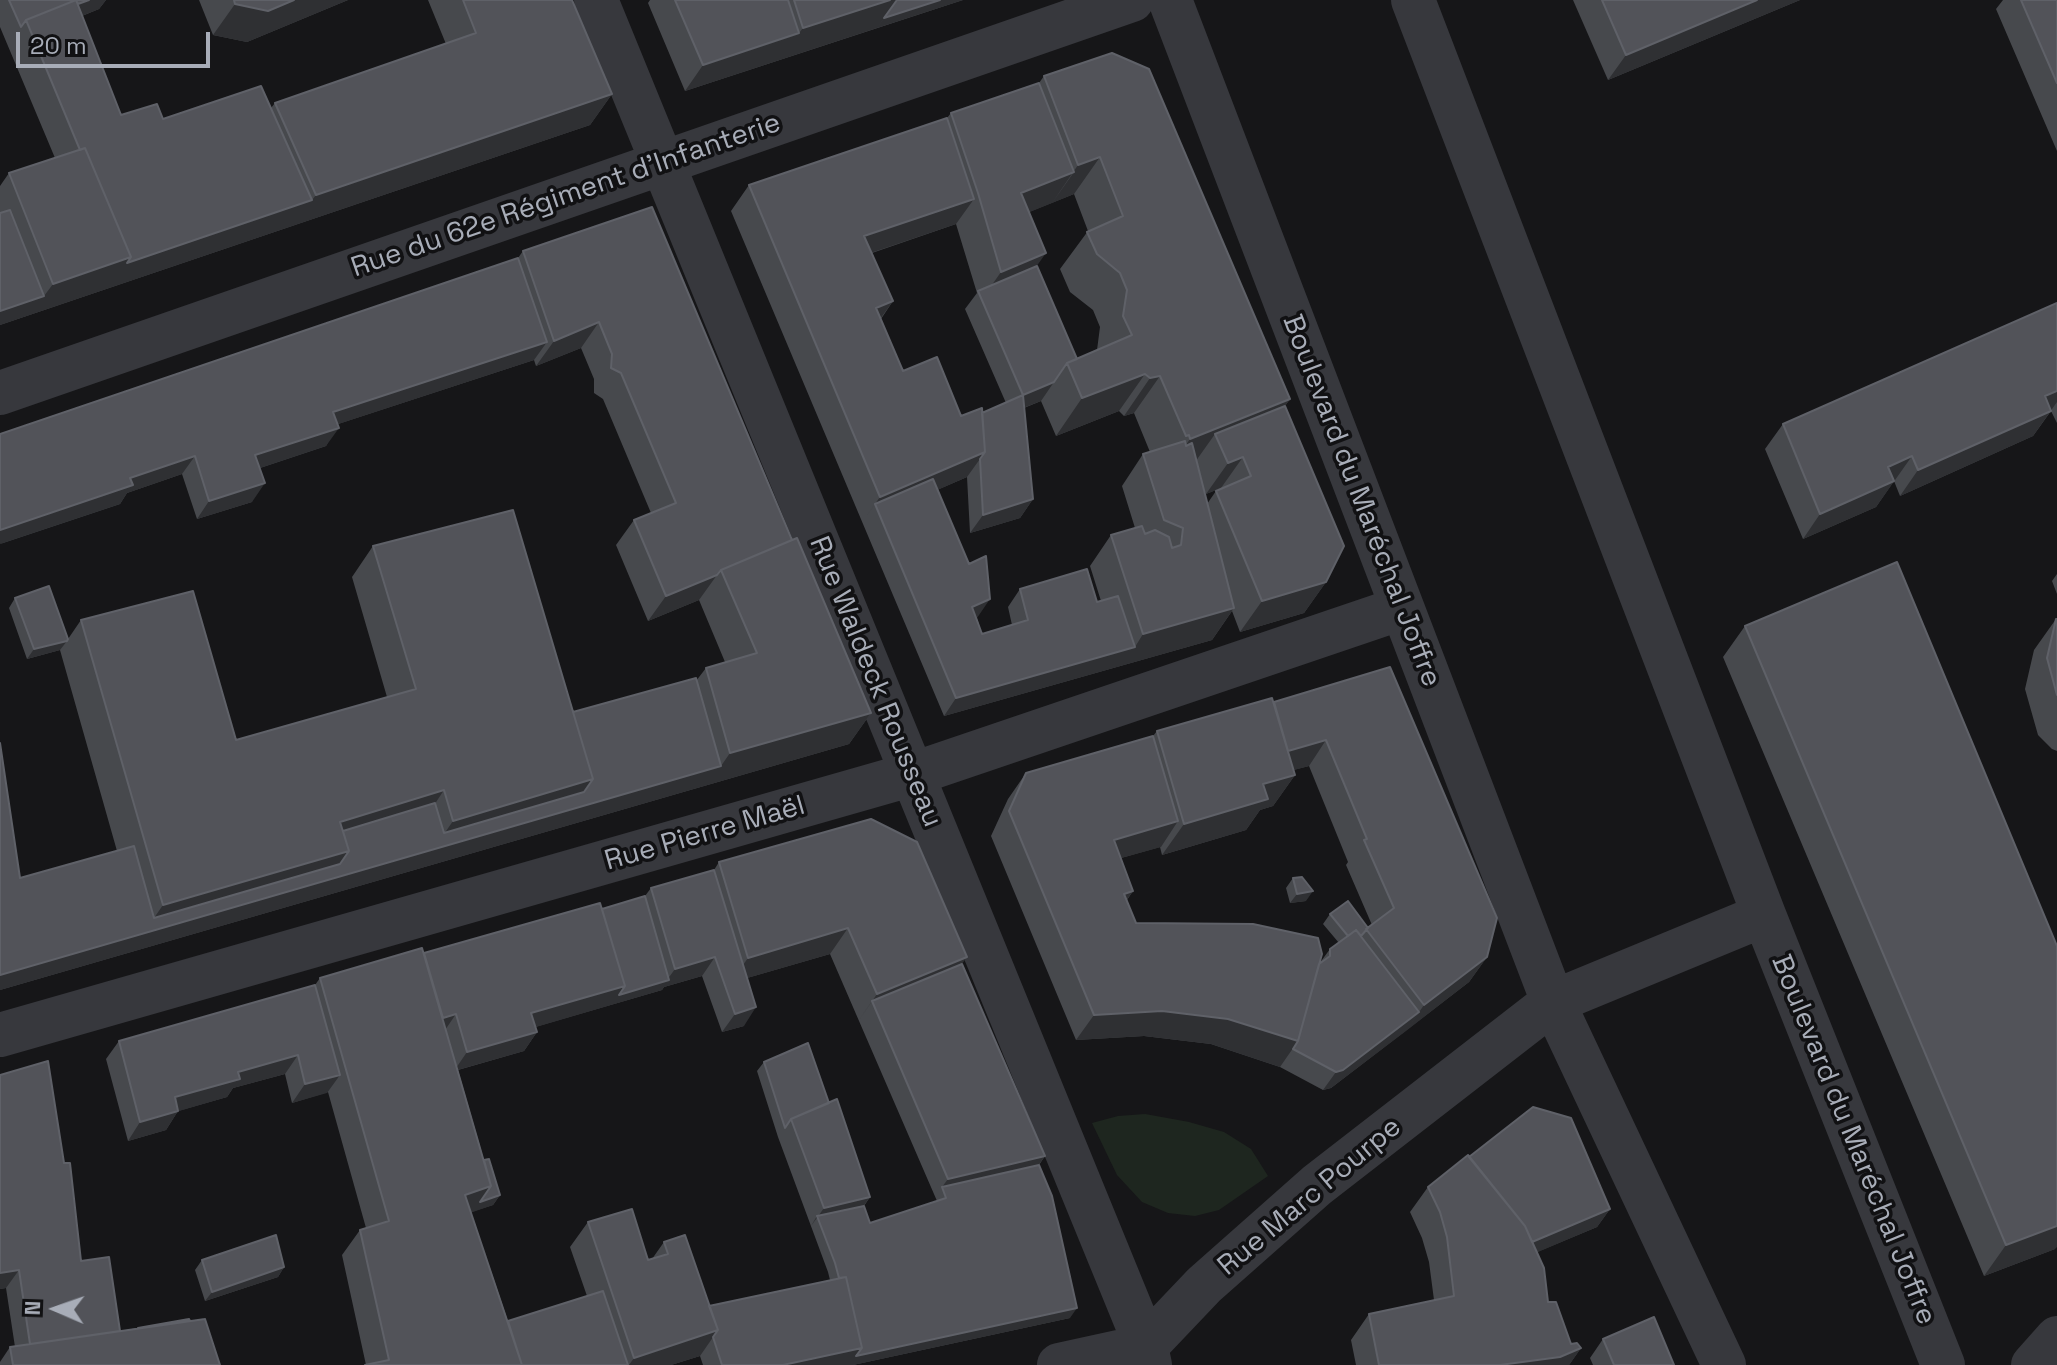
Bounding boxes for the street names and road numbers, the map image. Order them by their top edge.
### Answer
street label: Rue du 62e Régiment d'Infanterie [347,107,785,285]
street label: Boulevard du Maréchal Joffre [1274,310,1448,692]
street label: Rue Waldeck Rousseau [801,532,949,832]
street label: Rue Pierre Maël [601,789,809,879]
street label: Boulevard du Maréchal Joffre [1763,950,1943,1330]
street label: Rue Marc Pourpe [1212,1111,1408,1283]

